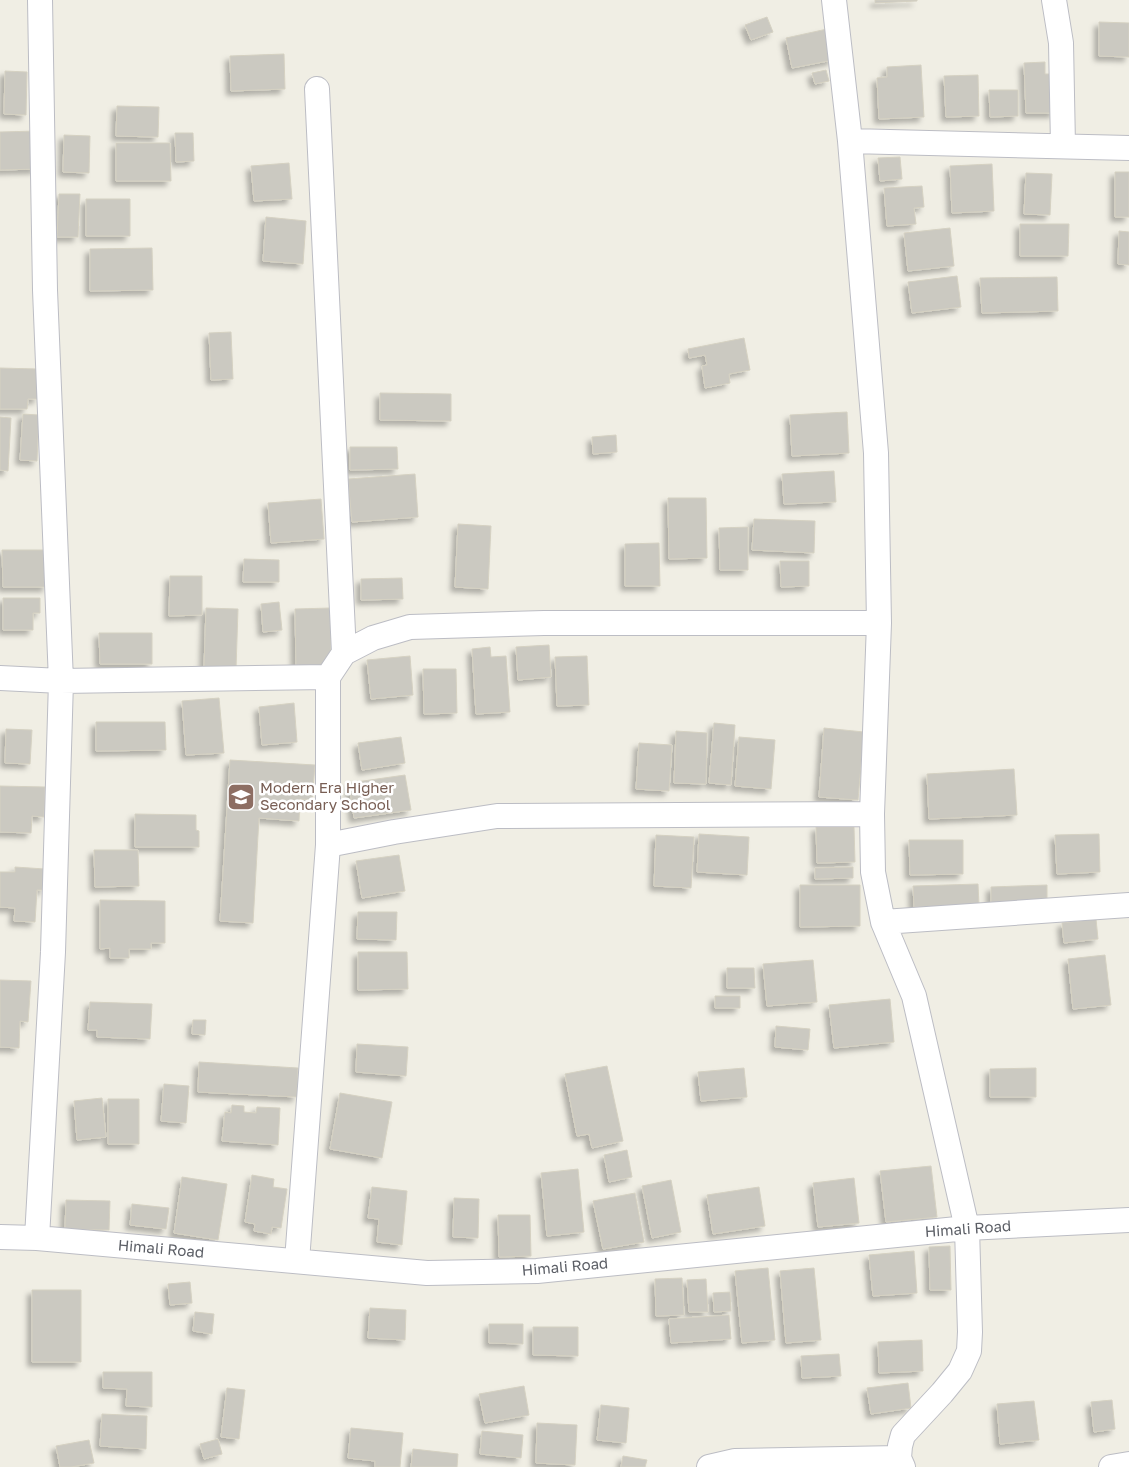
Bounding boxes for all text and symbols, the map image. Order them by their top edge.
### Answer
place label: Modern Era Higher Secondary School [260,778,394,813]
school or university icon: Modern Era Higher Secondary School [226,782,256,812]
street label: Himali Road [924,1216,1012,1240]
street label: Himali Road [117,1235,205,1261]
street label: Himali Road [521,1253,609,1279]

